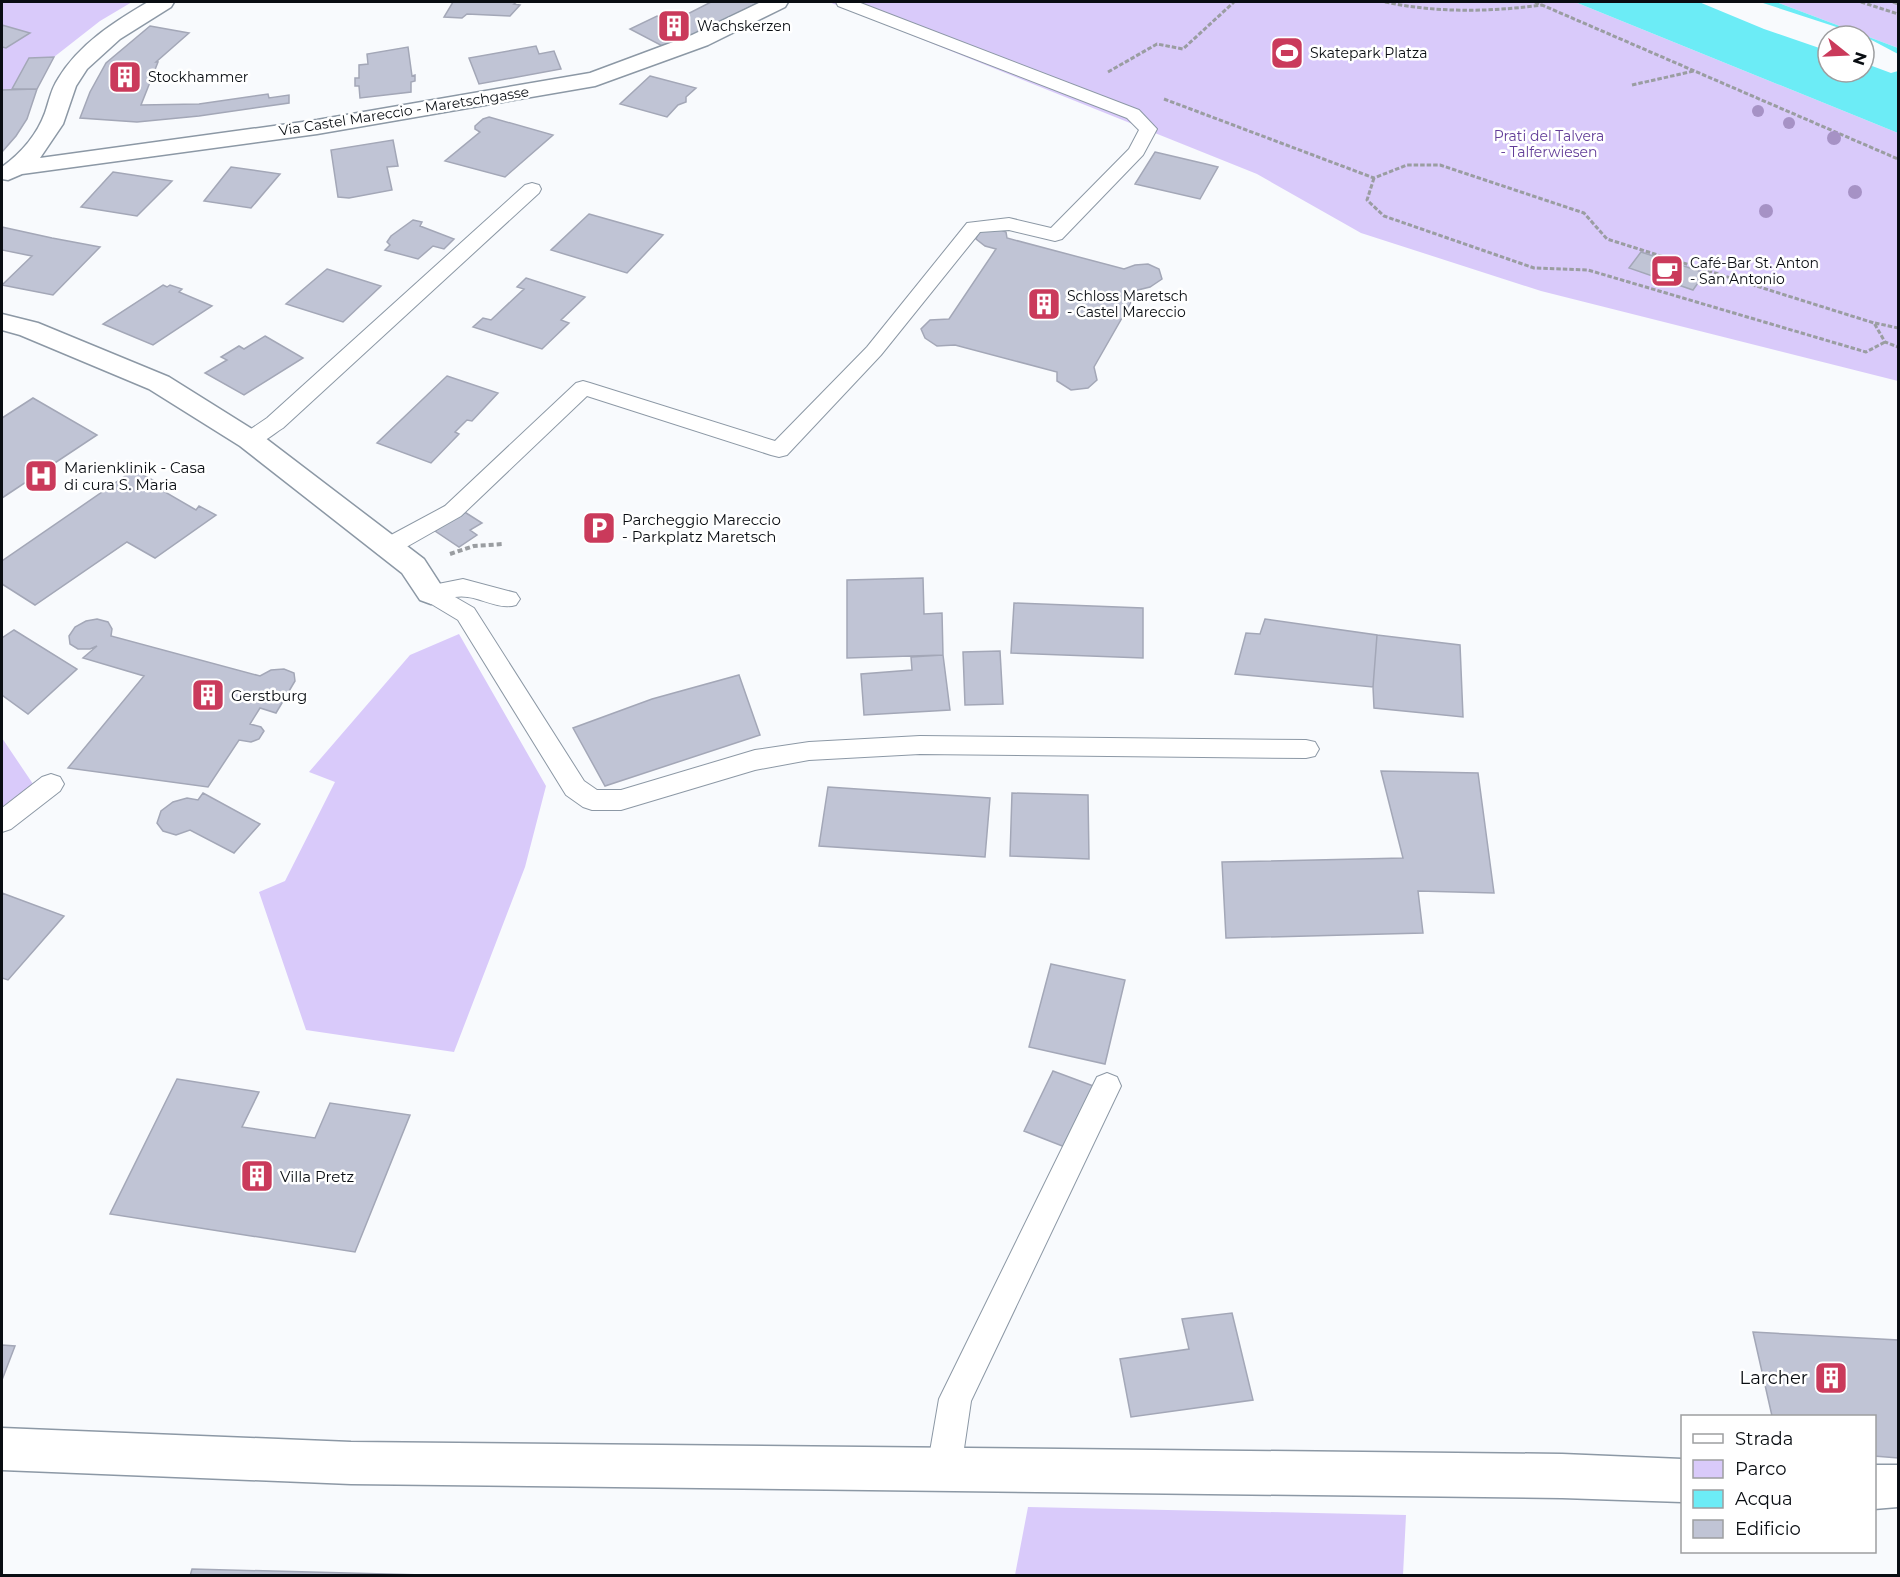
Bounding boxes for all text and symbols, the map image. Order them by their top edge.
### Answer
building icon: Wachskerzen [656,8,692,44]
place label: Wachskerzen [697,17,791,35]
north arrow [1816,24,1876,84]
sports icon: Skatepark Platza [1269,35,1305,71]
place label: Skatepark Platza [1310,44,1427,62]
text: N [1849,49,1871,68]
building icon: Stockhammer [107,59,143,95]
place label: Stockhammer [148,68,249,86]
street label: Via Castel Mareccio - Maretschgasse [278,82,530,140]
park label: Prati del Talvera - Talferwiesen [1494,127,1604,161]
cafe icon: Café-Bar St. Anton - San Antonio [1649,253,1685,289]
place label: Café-Bar St. Anton - San Antonio [1690,254,1819,288]
building icon: Schloss Maretsch - Castel Mareccio [1026,286,1062,322]
place label: Schloss Maretsch - Castel Mareccio [1067,287,1188,321]
hospital icon: Marienklinik - Casa di cura S. Maria [23,458,59,494]
place label: Marienklinik - Casa di cura S. Maria [64,458,206,494]
parking icon: Parcheggio Mareccio - Parkplatz Maretsch [581,510,617,546]
place label: Parcheggio Mareccio - Parkplatz Maretsch [622,510,781,546]
building icon: Gerstburg [190,677,226,713]
place label: Gerstburg [231,686,307,705]
building icon: Villa Pretz [239,1158,275,1194]
place label: Villa Pretz [280,1167,354,1186]
building icon: Larcher [1813,1360,1849,1396]
place label: Larcher [1740,1367,1808,1389]
legend [1681,1415,1876,1553]
text: Strada [1735,1428,1793,1450]
text: Parco [1735,1458,1787,1480]
text: Acqua [1735,1488,1793,1510]
text: Edificio [1735,1518,1801,1540]

